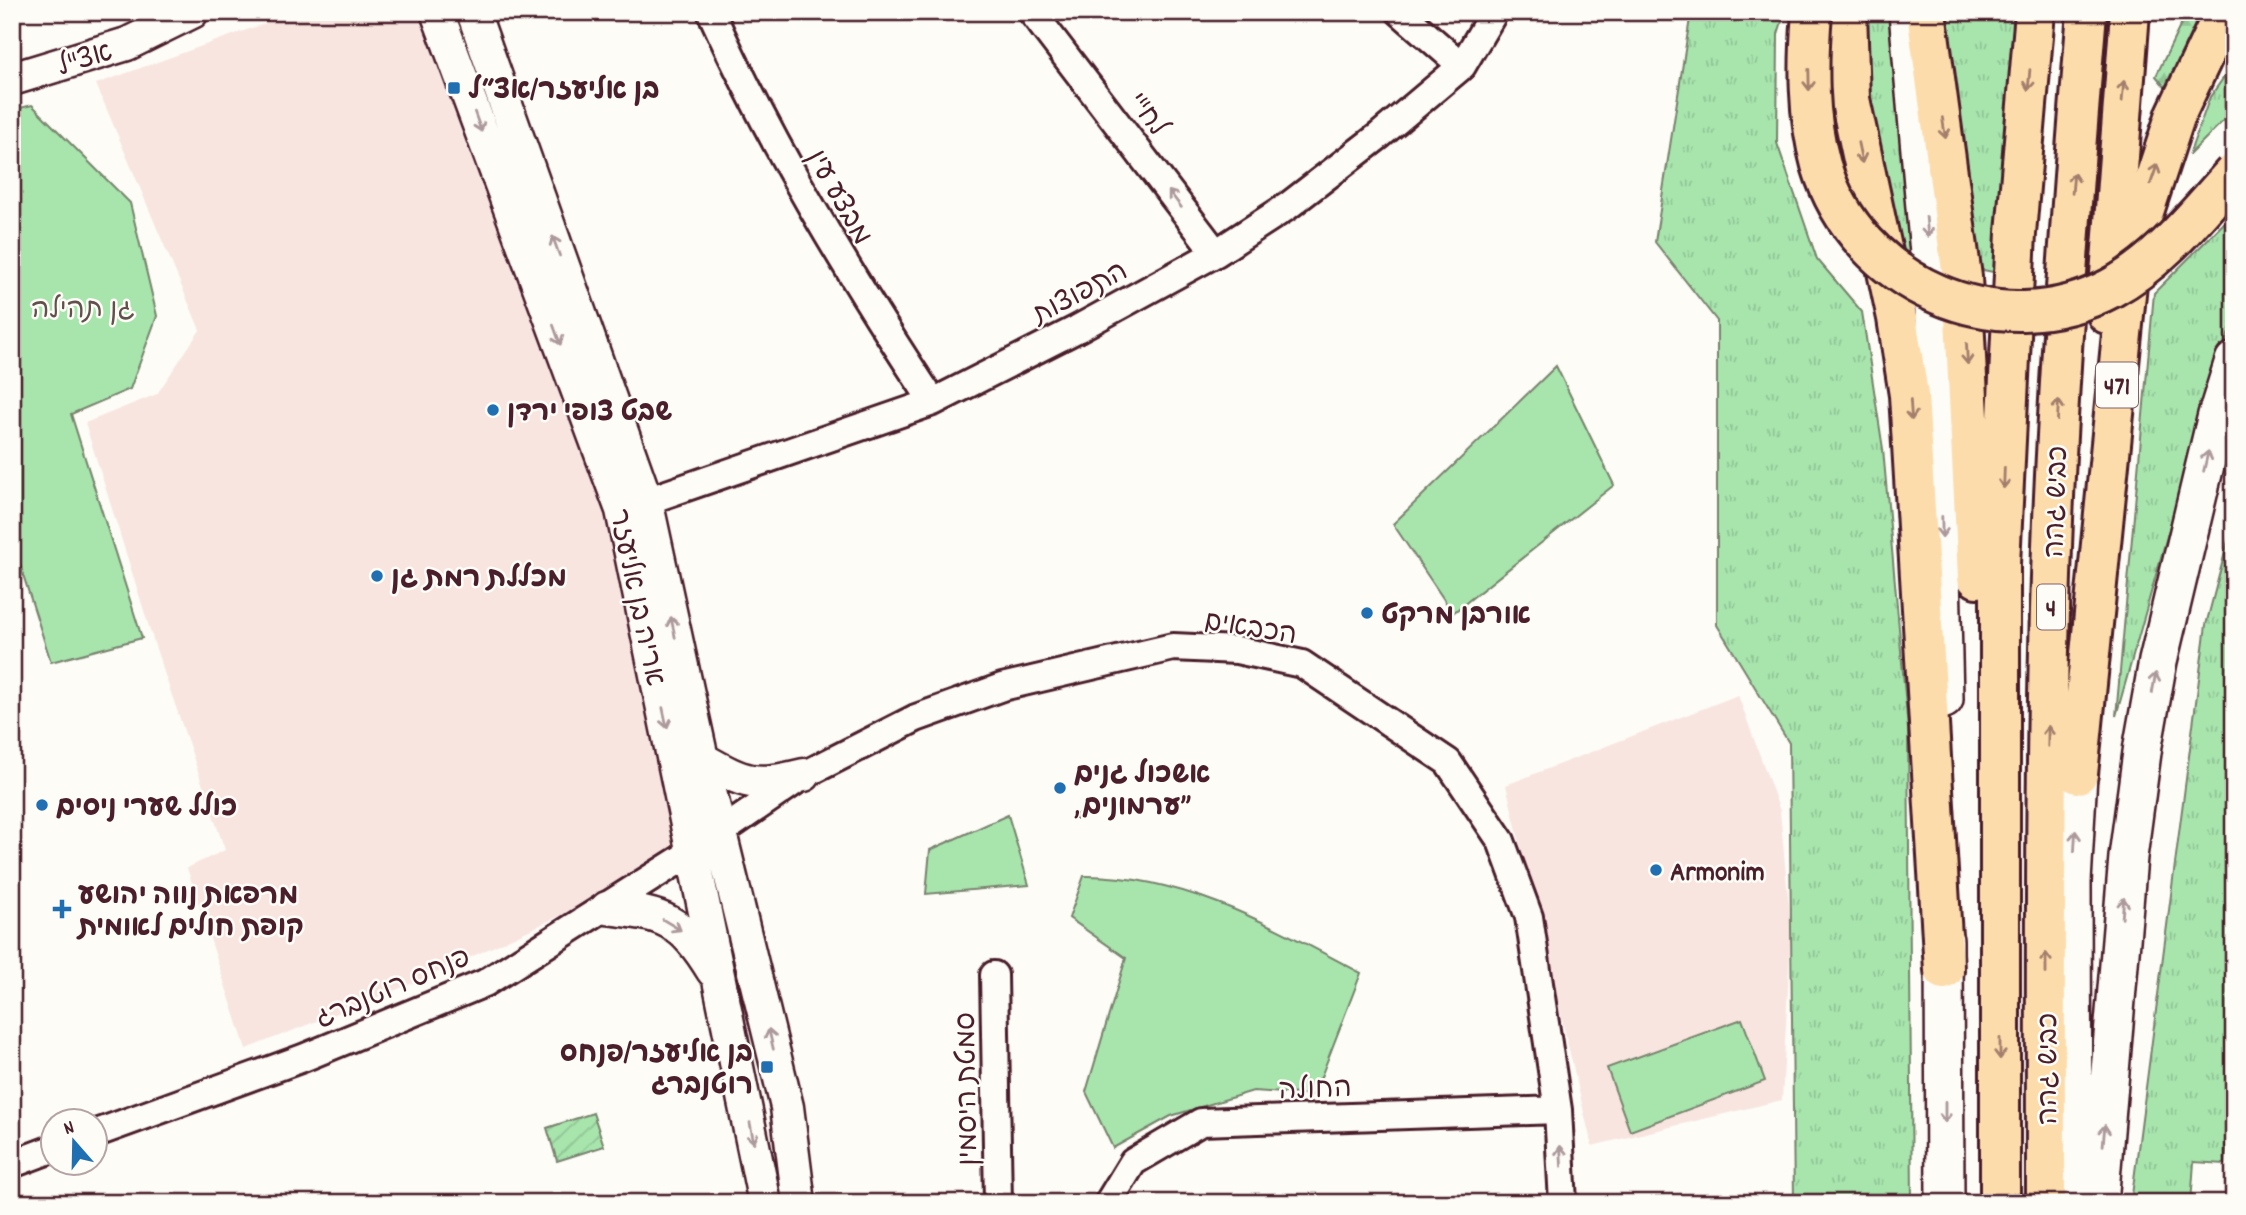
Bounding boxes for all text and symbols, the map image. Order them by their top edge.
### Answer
street label: אצ"ל [53,34,118,89]
one-way arrow [2022,68,2035,91]
one-way arrow [1803,69,1816,92]
place label: בן אליעזר/אצ״ל [468,73,660,113]
marker: בן אליעזר/אצ״ל [446,80,462,96]
one-way arrow [2117,81,2130,103]
street label: לח"י [1115,86,1175,147]
one-way arrow [472,111,485,133]
one-way arrow [1938,116,1951,139]
one-way arrow [1854,141,1868,164]
street label: מבצע עין [794,143,879,254]
one-way arrow [2149,163,2162,185]
one-way arrow [2067,172,2080,195]
one-way arrow [1167,190,1182,208]
one-way arrow [1921,215,1934,237]
one-way arrow [549,236,561,258]
street label: התפוצות [1025,254,1136,338]
park label: גן תהילה [31,292,135,332]
one-way arrow [552,324,564,346]
one-way arrow [1961,343,1974,366]
road number: 471 [2096,362,2138,408]
place label: שבט צופי ירדן [507,395,672,435]
one-way arrow [1905,398,1918,421]
one-way arrow [2051,399,2064,422]
marker: שבט צופי ירדן [485,402,501,418]
street label: כביש גהה [2037,445,2081,559]
one-way arrow [2200,450,2213,473]
one-way arrow [1997,467,2010,490]
street label: אריה בן אליעזר [596,506,672,690]
one-way arrow [1935,515,1949,538]
place label: מכללת רמת גן [391,561,567,601]
marker: מכללת רמת גן [369,568,385,584]
road number: 4 [2037,584,2065,629]
place label: אורבן מרקט [1381,598,1531,638]
street label: הכבאים [1201,604,1300,658]
marker: אורבן מרקט [1359,605,1375,621]
one-way arrow [666,616,680,639]
one-way arrow [2148,672,2161,695]
one-way arrow [659,706,672,729]
one-way arrow [2041,724,2055,747]
place label: אשכול גנים „ערמונים” [1074,757,1211,829]
marker: אשכול גנים „ערמונים” [1052,780,1068,796]
place label: כולל שערי ניסים [56,790,237,830]
marker: כולל שערי ניסים [34,797,50,813]
one-way arrow [2068,829,2081,852]
place label: Armonim [1670,855,1765,895]
marker: Armonim [1648,862,1664,878]
place label: מרפאת נווה יהושע קופת חולים לאומית [76,878,304,950]
one-way arrow [2117,897,2130,920]
marker: מרפאת נווה יהושע קופת חולים לאומית [52,899,72,919]
one-way arrow [662,918,682,932]
street label: פנחס רוטנברג [310,940,478,1041]
one-way arrow [2039,952,2053,975]
street label: סמטת היסמין [949,1012,991,1166]
street label: כביש גהה [2031,1013,2071,1125]
one-way arrow [764,1028,777,1051]
place label: בן אליעזר/פנחס רוטנברג [560,1036,753,1108]
one-way arrow [1993,1037,2007,1060]
marker: בן אליעזר/פנחס רוטנברג [759,1059,775,1075]
street label: החולה [1278,1071,1353,1113]
one-way arrow [1938,1100,1951,1123]
north arrow [38,1106,108,1176]
text: N [60,1115,78,1144]
one-way arrow [745,1121,759,1144]
one-way arrow [2098,1124,2111,1147]
one-way arrow [1554,1145,1567,1168]

